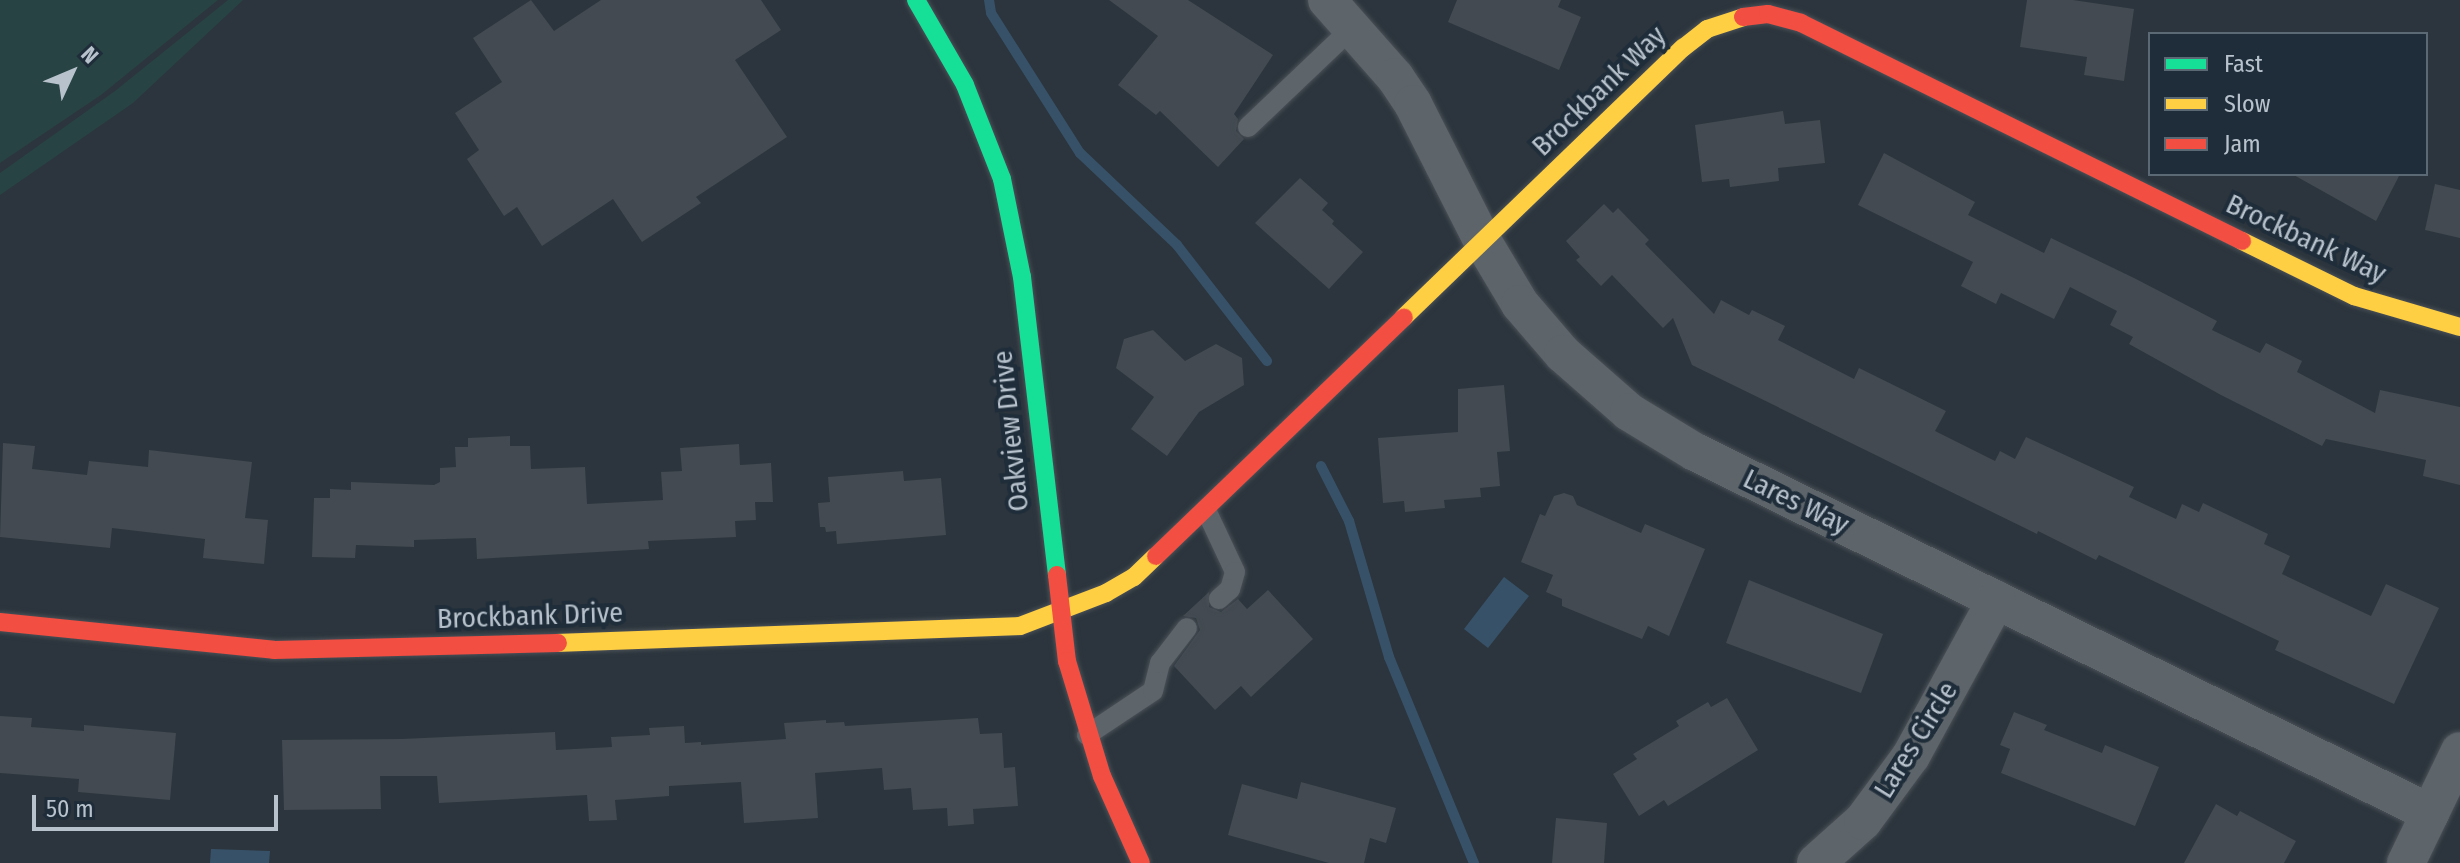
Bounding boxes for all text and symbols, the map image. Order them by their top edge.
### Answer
street label: Brockbank Way [1525,19,1673,163]
north arrow [32,32,112,112]
legend [2148,32,2428,176]
text: N [75,41,104,69]
text: Fast [2224,50,2263,78]
text: Slow [2224,90,2270,118]
text: Jam [2224,130,2261,158]
street label: Brockbank Way [2221,187,2391,291]
street label: Oakview Drive [986,349,1036,513]
street label: Lares Way [1738,462,1854,542]
street label: Brockbank Drive [436,596,624,636]
street label: Lares Circle [1867,676,1965,804]
scale bar [36,779,282,829]
text: 50 m [46,795,94,823]

